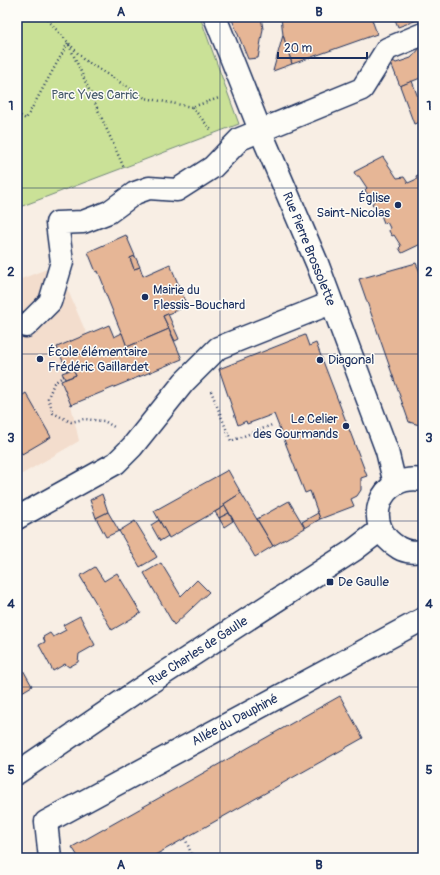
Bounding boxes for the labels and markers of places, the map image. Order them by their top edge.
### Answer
place label: Église Saint-Nicolas [317,190,391,221]
marker: Église Saint-Nicolas [393,200,403,210]
place label: Mairie du Plessis-Bouchard [153,282,245,313]
marker: Mairie du Plessis-Bouchard [140,292,150,302]
place label: École élémentaire Frédéric Gaillardet [48,344,150,375]
place label: Diagonal [328,352,374,368]
marker: École élémentaire Frédéric Gaillardet [35,354,45,364]
marker: Diagonal [315,355,325,365]
place label: Le Celier des Gourmands [253,411,338,442]
marker: Le Celier des Gourmands [341,421,351,431]
place label: De Gaulle [338,574,390,590]
marker: De Gaulle [325,577,335,587]

